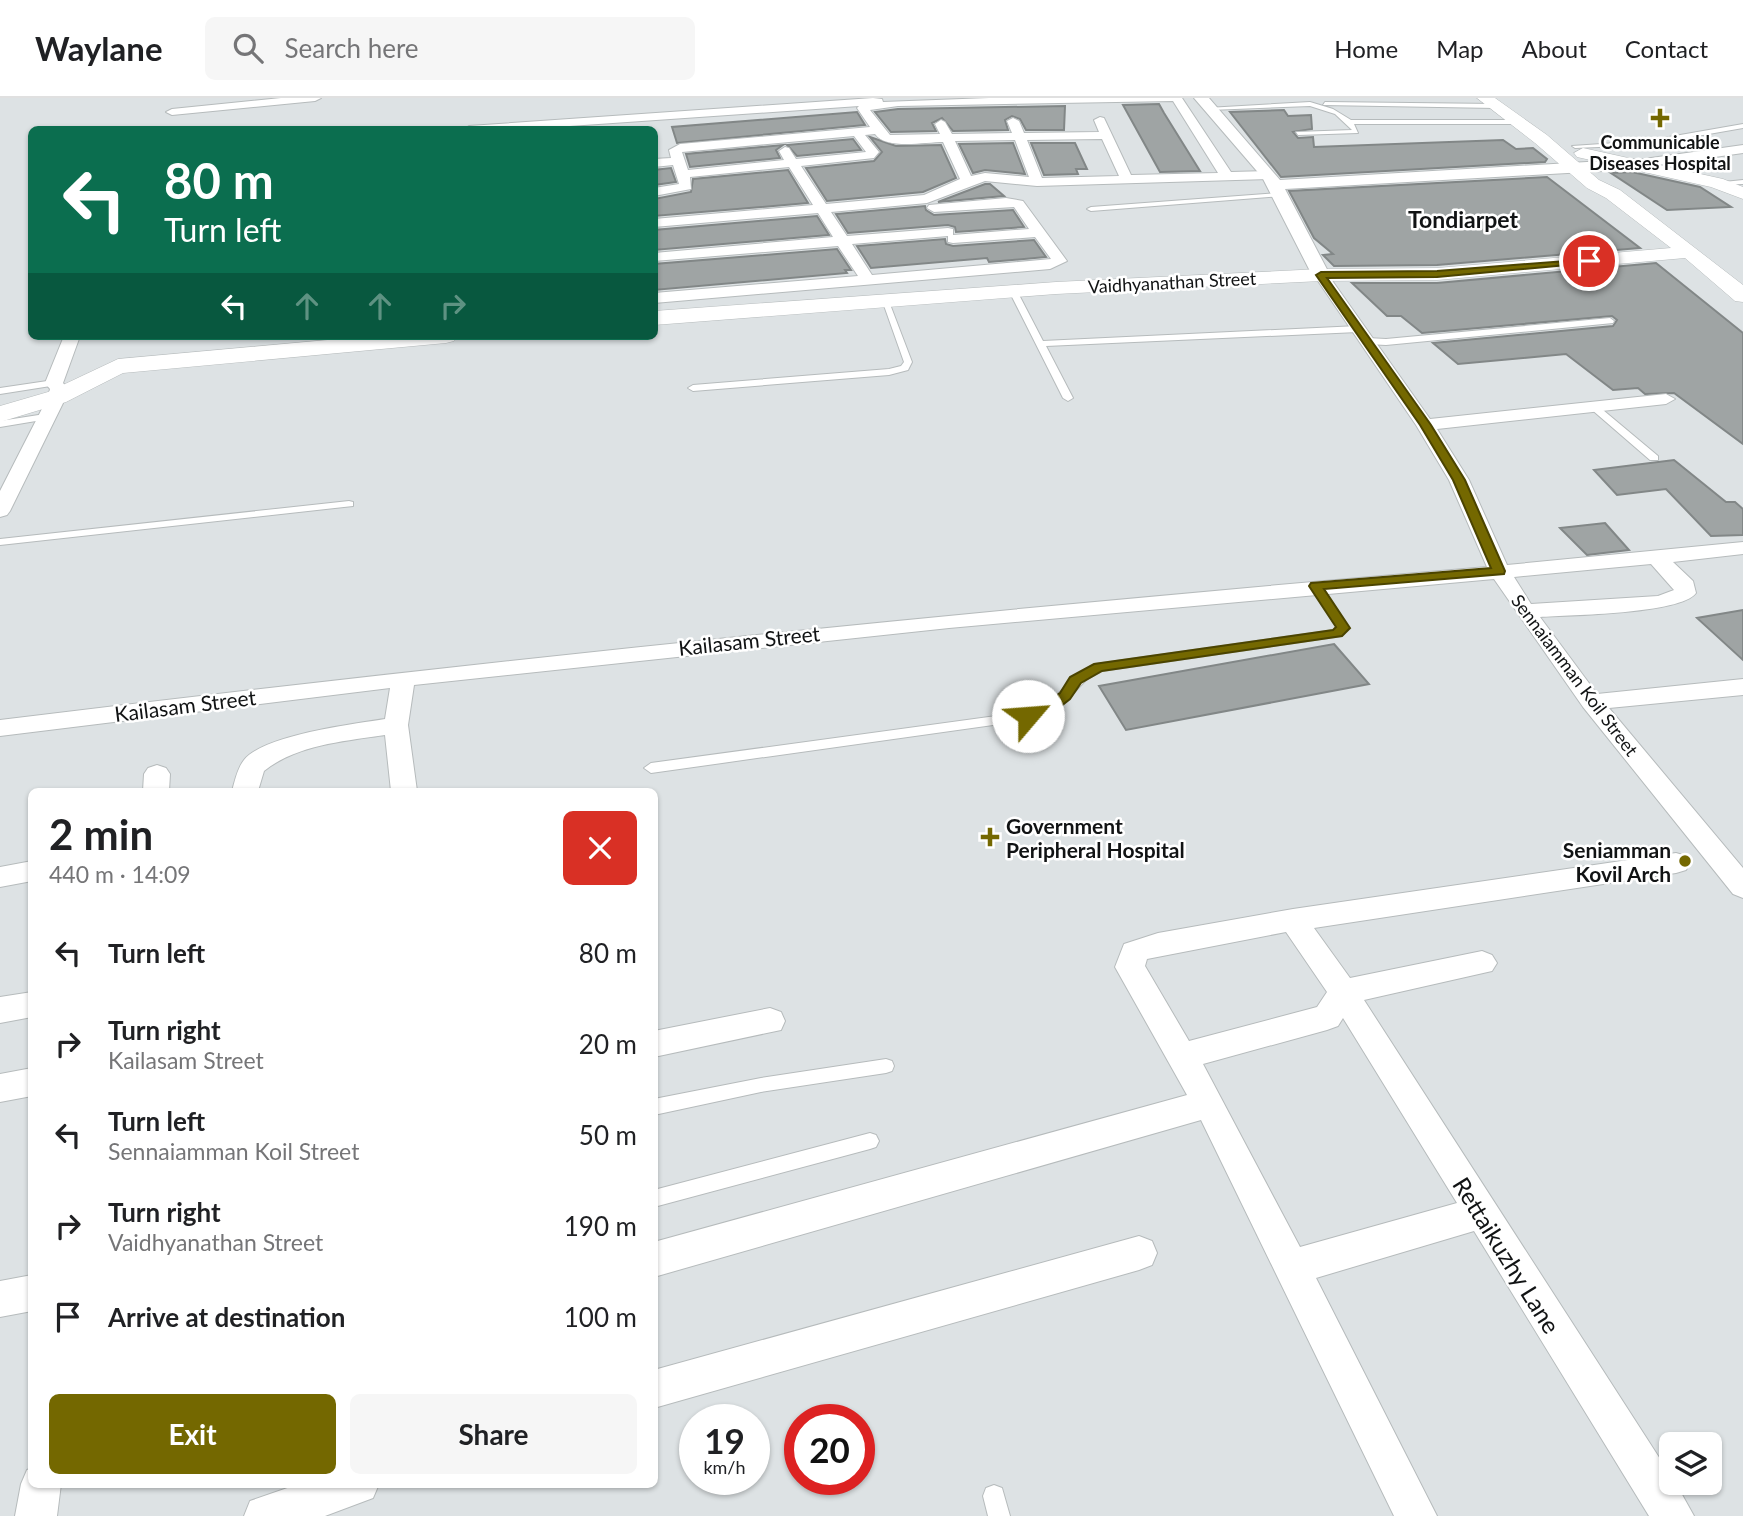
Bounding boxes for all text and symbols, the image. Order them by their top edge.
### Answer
search box [205,17,695,80]
text: Waylane [35,28,163,68]
icon: search [229,29,267,67]
text: Search here [285,32,419,64]
text: Home [1334,34,1398,63]
text: Map [1436,34,1484,63]
text: About [1522,34,1587,63]
text: Contact [1625,34,1708,63]
marker: Communicable Diseases Hospital [1650,108,1670,128]
place label: Communicable Diseases Hospital [1589,131,1731,174]
text: 80 m [164,151,274,209]
icon: left [49,154,140,245]
district label: Tondiarpet [1408,205,1519,233]
text: Turn left [164,210,281,249]
pin [1559,231,1619,291]
icon: arrive [1570,242,1608,280]
street label: Vaidhyanathan Street [1087,267,1257,297]
icon: left [215,287,253,325]
icon: ahead [288,287,326,325]
icon: ahead [361,287,399,325]
icon: right [434,287,472,325]
street label: Sennaiamman Koil Street [1507,590,1643,761]
street label: Kailasam Street [677,620,821,660]
position arrow [991,679,1065,753]
street label: Kailasam Street [113,684,258,726]
text: 2 min [49,809,153,859]
button: close [563,811,637,885]
place label: Government Peripheral Hospital [1006,813,1185,862]
marker: Government Peripheral Hospital [980,827,1000,847]
place label: Seniamman Kovil Arch [1563,837,1671,886]
marker: Seniamman Kovil Arch [1677,853,1693,869]
text: 440 m · 14:09 [49,860,191,888]
icon: left [49,934,87,972]
text: Turn left [108,937,205,969]
text: 80 m [579,937,637,969]
text: Turn right [108,1014,221,1046]
icon: right [49,1025,87,1063]
text: 20 m [579,1028,637,1060]
text: Kailasam Street [108,1046,264,1074]
text: Turn left [108,1105,205,1137]
icon: left [49,1116,87,1154]
text: 50 m [579,1119,637,1151]
text: Sennaiamman Koil Street [108,1137,359,1165]
street label: Rettaikuzhy Lane [1447,1172,1567,1338]
text: Turn right [108,1196,221,1228]
icon: right [49,1207,87,1245]
text: 190 m [564,1210,637,1242]
text: Vaidhyanathan Street [108,1228,323,1256]
icon: arrive [49,1298,87,1336]
text: Arrive at destination [108,1301,345,1333]
text: 100 m [564,1301,637,1333]
button: Exit [49,1394,336,1474]
button: Share [350,1394,637,1474]
speed limit sign: 20 [784,1404,875,1495]
text: 19 [704,1419,745,1461]
map controls [1659,1432,1722,1495]
button: layers [1659,1432,1722,1495]
text: km/h [703,1456,746,1478]

